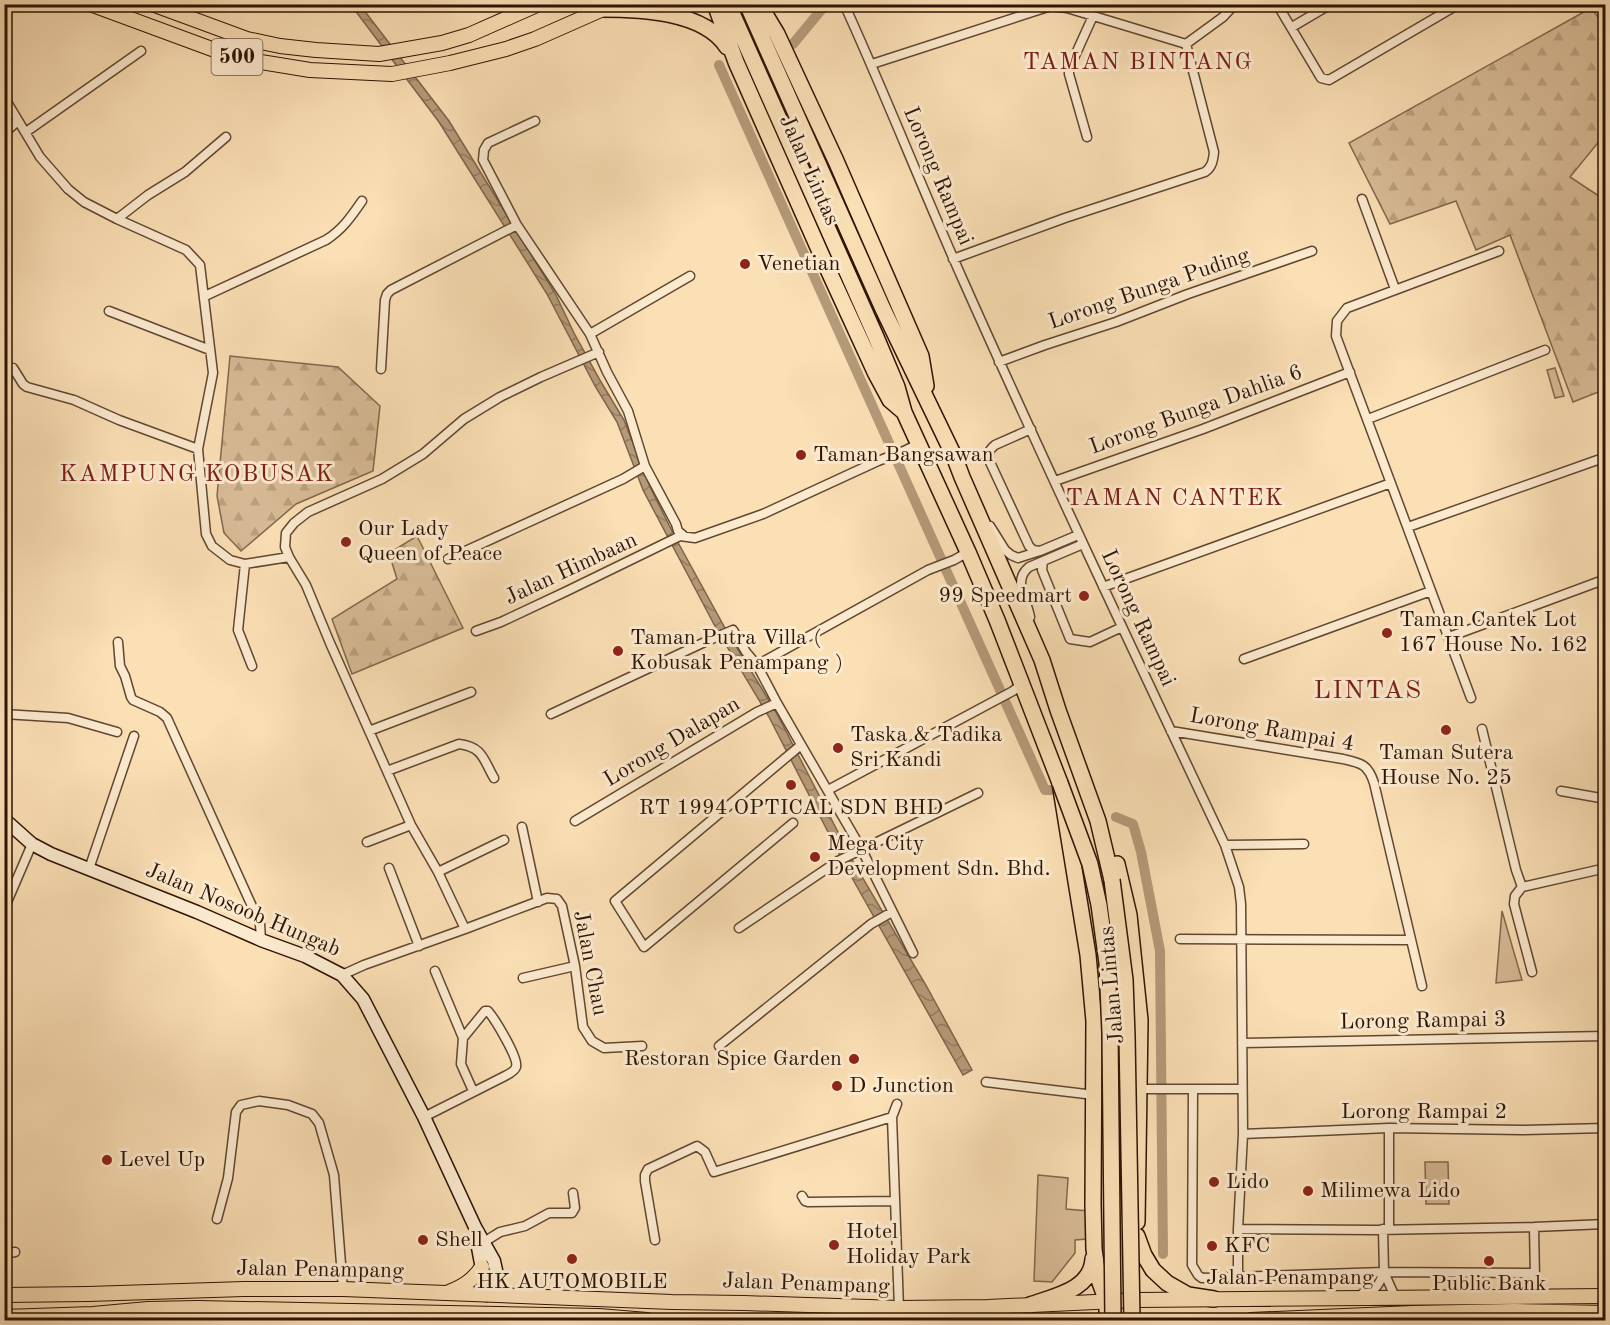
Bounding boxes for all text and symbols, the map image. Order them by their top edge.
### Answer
road number: 500 [212,39,262,75]
district label: TAMAN BINTANG [1023,51,1253,75]
street label: Lorong Rampai [899,104,977,248]
street label: Jalan Lintas [775,111,843,229]
street label: Lorong Bunga Puding [1046,244,1252,334]
place label: Venetian [757,253,841,275]
marker: Venetian [738,257,752,271]
street label: Lorong Bunga Dahlia 6 [1087,361,1305,459]
place label: Taman Bangsawan [813,444,994,466]
marker: Taman Bangsawan [794,448,808,462]
district label: KAMPUNG KOBUSAK [59,463,335,487]
district label: TAMAN CANTEK [1066,487,1284,511]
place label: Our Lady Queen of Peace [358,518,502,565]
street label: Jalan Himbaan [501,529,641,609]
marker: Our Lady Queen of Peace [339,535,353,549]
street label: Lorong Rampai [1097,546,1179,690]
place label: 99 Speedmart [939,585,1072,607]
marker: 99 Speedmart [1077,589,1091,603]
place label: Taman Cantek Lot 167 House No. 162 [1399,609,1588,656]
marker: Taman Cantek Lot 167 House No. 162 [1380,626,1394,640]
place label: Taman Putra Villa ( Kobusak Penampang ) [630,627,843,674]
marker: Taman Putra Villa ( Kobusak Penampang ) [611,644,625,658]
district label: LINTAS [1313,678,1423,704]
street label: Lorong Dalapan [600,693,744,791]
street label: Lorong Rampai 4 [1188,705,1356,755]
marker: Taman Sutera House No. 25 [1439,723,1453,737]
place label: Taska & Tadika Sri Kandi [850,724,1002,771]
marker: Taska & Tadika Sri Kandi [831,741,845,755]
place label: Taman Sutera House No. 25 [1379,742,1514,789]
marker: RT 1994 OPTICAL SDN BHD [784,778,798,792]
place label: RT 1994 OPTICAL SDN BHD [639,797,943,819]
place label: Mega City Development Sdn. Bhd. [827,833,1051,880]
marker: Mega City Development Sdn. Bhd. [808,850,822,864]
street label: Jalan Nosoob Hungab [142,859,344,961]
street label: Jalan Chau [569,908,611,1018]
street label: Jalan Lintas [1096,925,1128,1045]
street label: Lorong Rampai 3 [1339,1009,1507,1033]
place label: Restoran Spice Garden [624,1048,842,1070]
marker: Restoran Spice Garden [847,1052,861,1066]
place label: D Junction [849,1075,954,1097]
marker: D Junction [830,1079,844,1093]
street label: Lorong Rampai 2 [1341,1101,1507,1123]
place label: Level Up [119,1149,205,1171]
marker: Level Up [100,1153,114,1167]
place label: Lido [1226,1171,1269,1193]
marker: Lido [1207,1175,1221,1189]
place label: Milimewa Lido [1320,1180,1460,1202]
marker: Milimewa Lido [1301,1184,1315,1198]
place label: Hotel Holiday Park [846,1221,971,1268]
place label: Shell [435,1229,483,1251]
marker: Shell [416,1233,430,1247]
place label: KFC [1224,1235,1270,1257]
marker: Hotel Holiday Park [827,1238,841,1252]
marker: KFC [1205,1239,1219,1253]
marker: HK AUTOMOBILE [565,1252,579,1266]
marker: Public Bank [1482,1254,1496,1268]
street label: Jalan Penampang [236,1258,404,1282]
street label: Jalan Penampang [1206,1267,1374,1289]
street label: Jalan Penampang [722,1270,890,1298]
place label: HK AUTOMOBILE [476,1271,668,1293]
place label: Public Bank [1432,1273,1546,1295]

